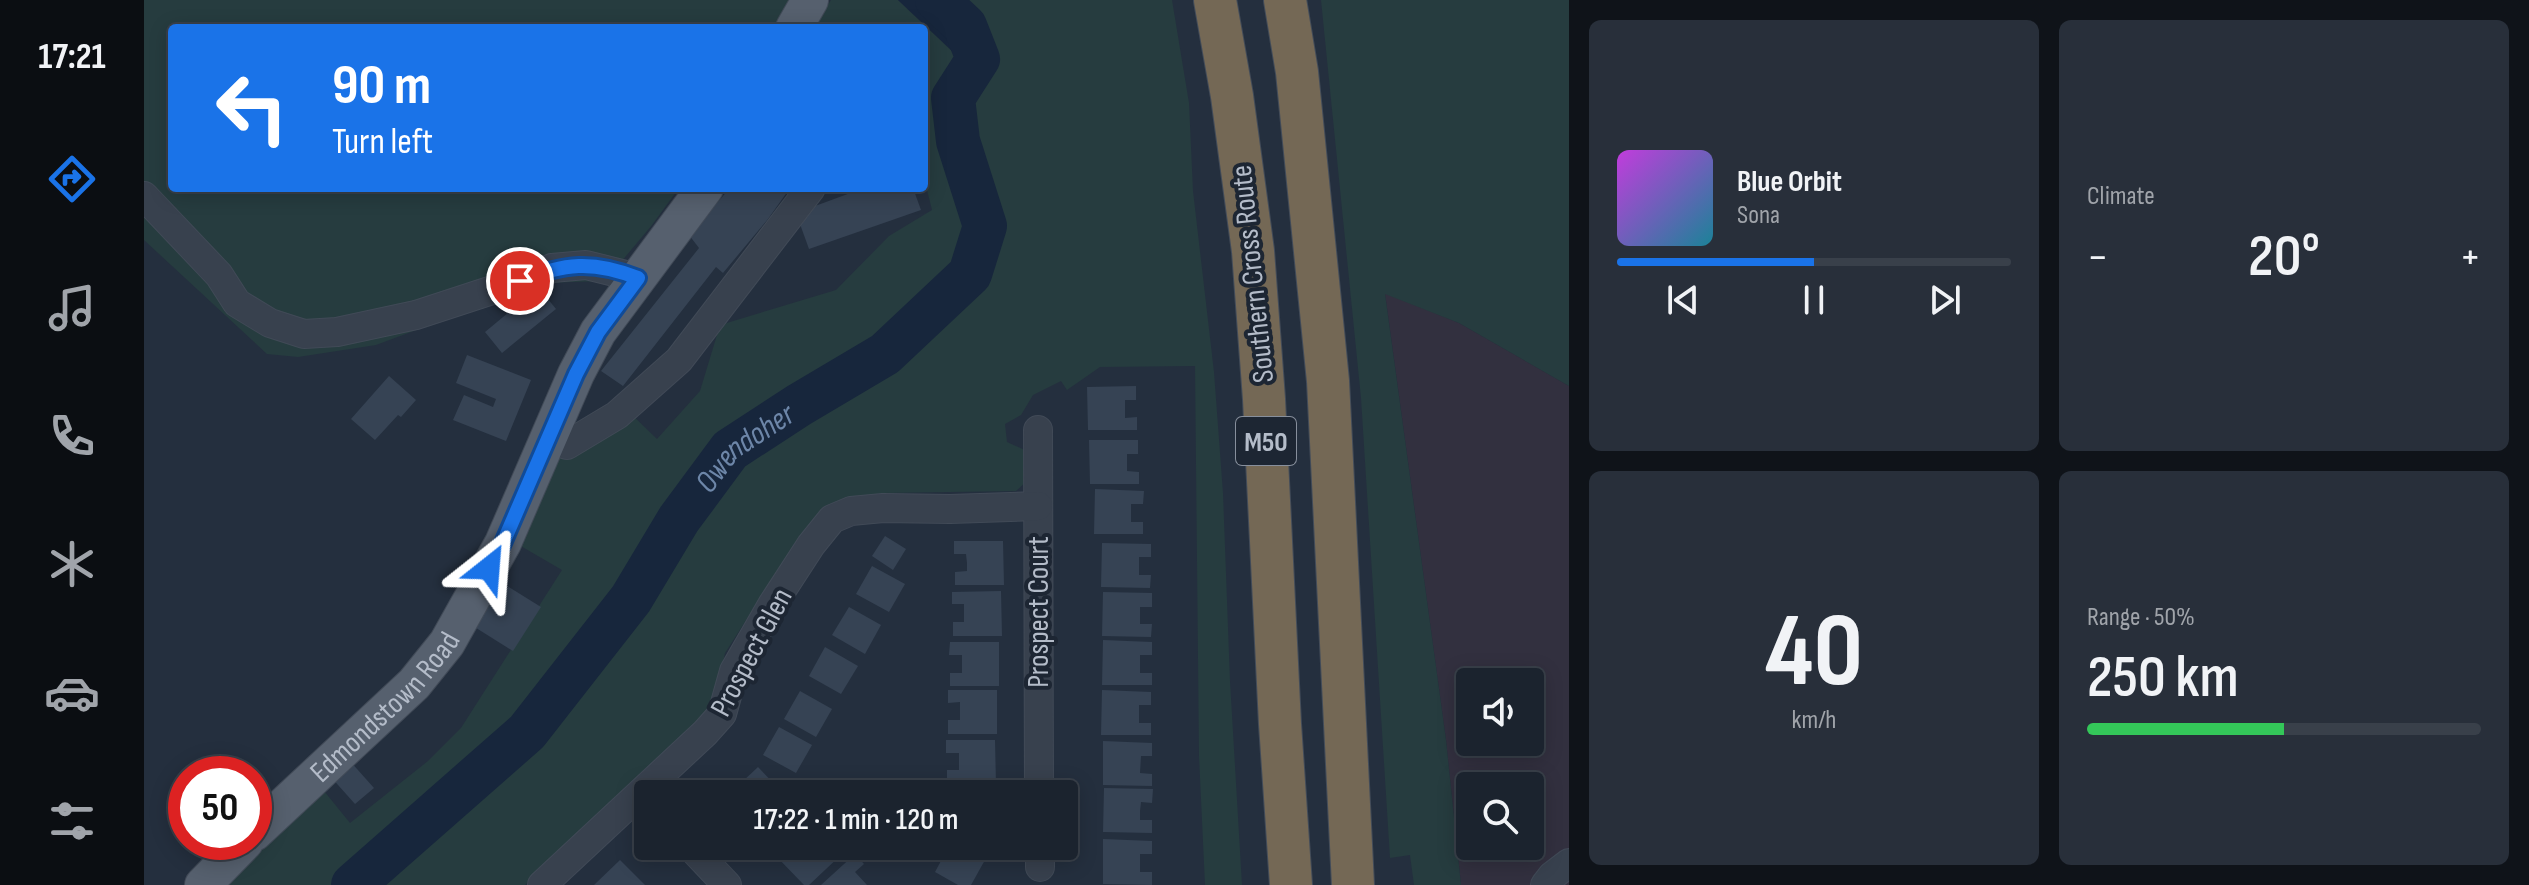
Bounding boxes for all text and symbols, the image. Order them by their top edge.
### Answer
text: 17:21 [38,36,106,79]
text: 90 m [332,53,431,120]
icon: left [200,56,304,160]
text: Turn left [332,121,433,164]
icon: directions [44,151,100,207]
street label: Southern Cross Route [1224,163,1282,384]
text: Blue Orbit [1737,164,1842,200]
text: Climate [2087,181,2155,212]
text: Sona [1737,200,1780,231]
text: 20° [2248,221,2320,293]
text: − [2087,231,2109,284]
text: + [2459,231,2481,284]
pin [486,247,554,315]
icon: arrive [498,259,542,303]
icon: previous [1661,278,1705,322]
icon: pause [1792,278,1836,322]
icon: next [1923,278,1967,322]
icon: music [44,280,100,336]
water label: Owendoher [687,395,803,501]
icon: phone [44,408,100,464]
road number: M50 [1236,417,1296,465]
position arrow [447,526,531,610]
icon: climate [44,536,100,592]
street label: Prospect Court [1021,536,1057,688]
street label: Prospect Glen [703,582,801,723]
text: 40 [1765,590,1863,715]
text: Range · 50% [2087,602,2195,633]
street label: Edmondstown Road [303,626,468,790]
text: 250 km [2087,642,2239,714]
icon: car [44,665,100,721]
map controls [1456,668,1544,860]
button: sound [1456,668,1544,756]
text: km/h [1792,705,1836,736]
speed limit sign: 50 [168,756,272,860]
button: search [1456,772,1544,860]
icon: filters [44,793,100,849]
text: 17:22 · 1 min · 120 m [754,802,958,838]

